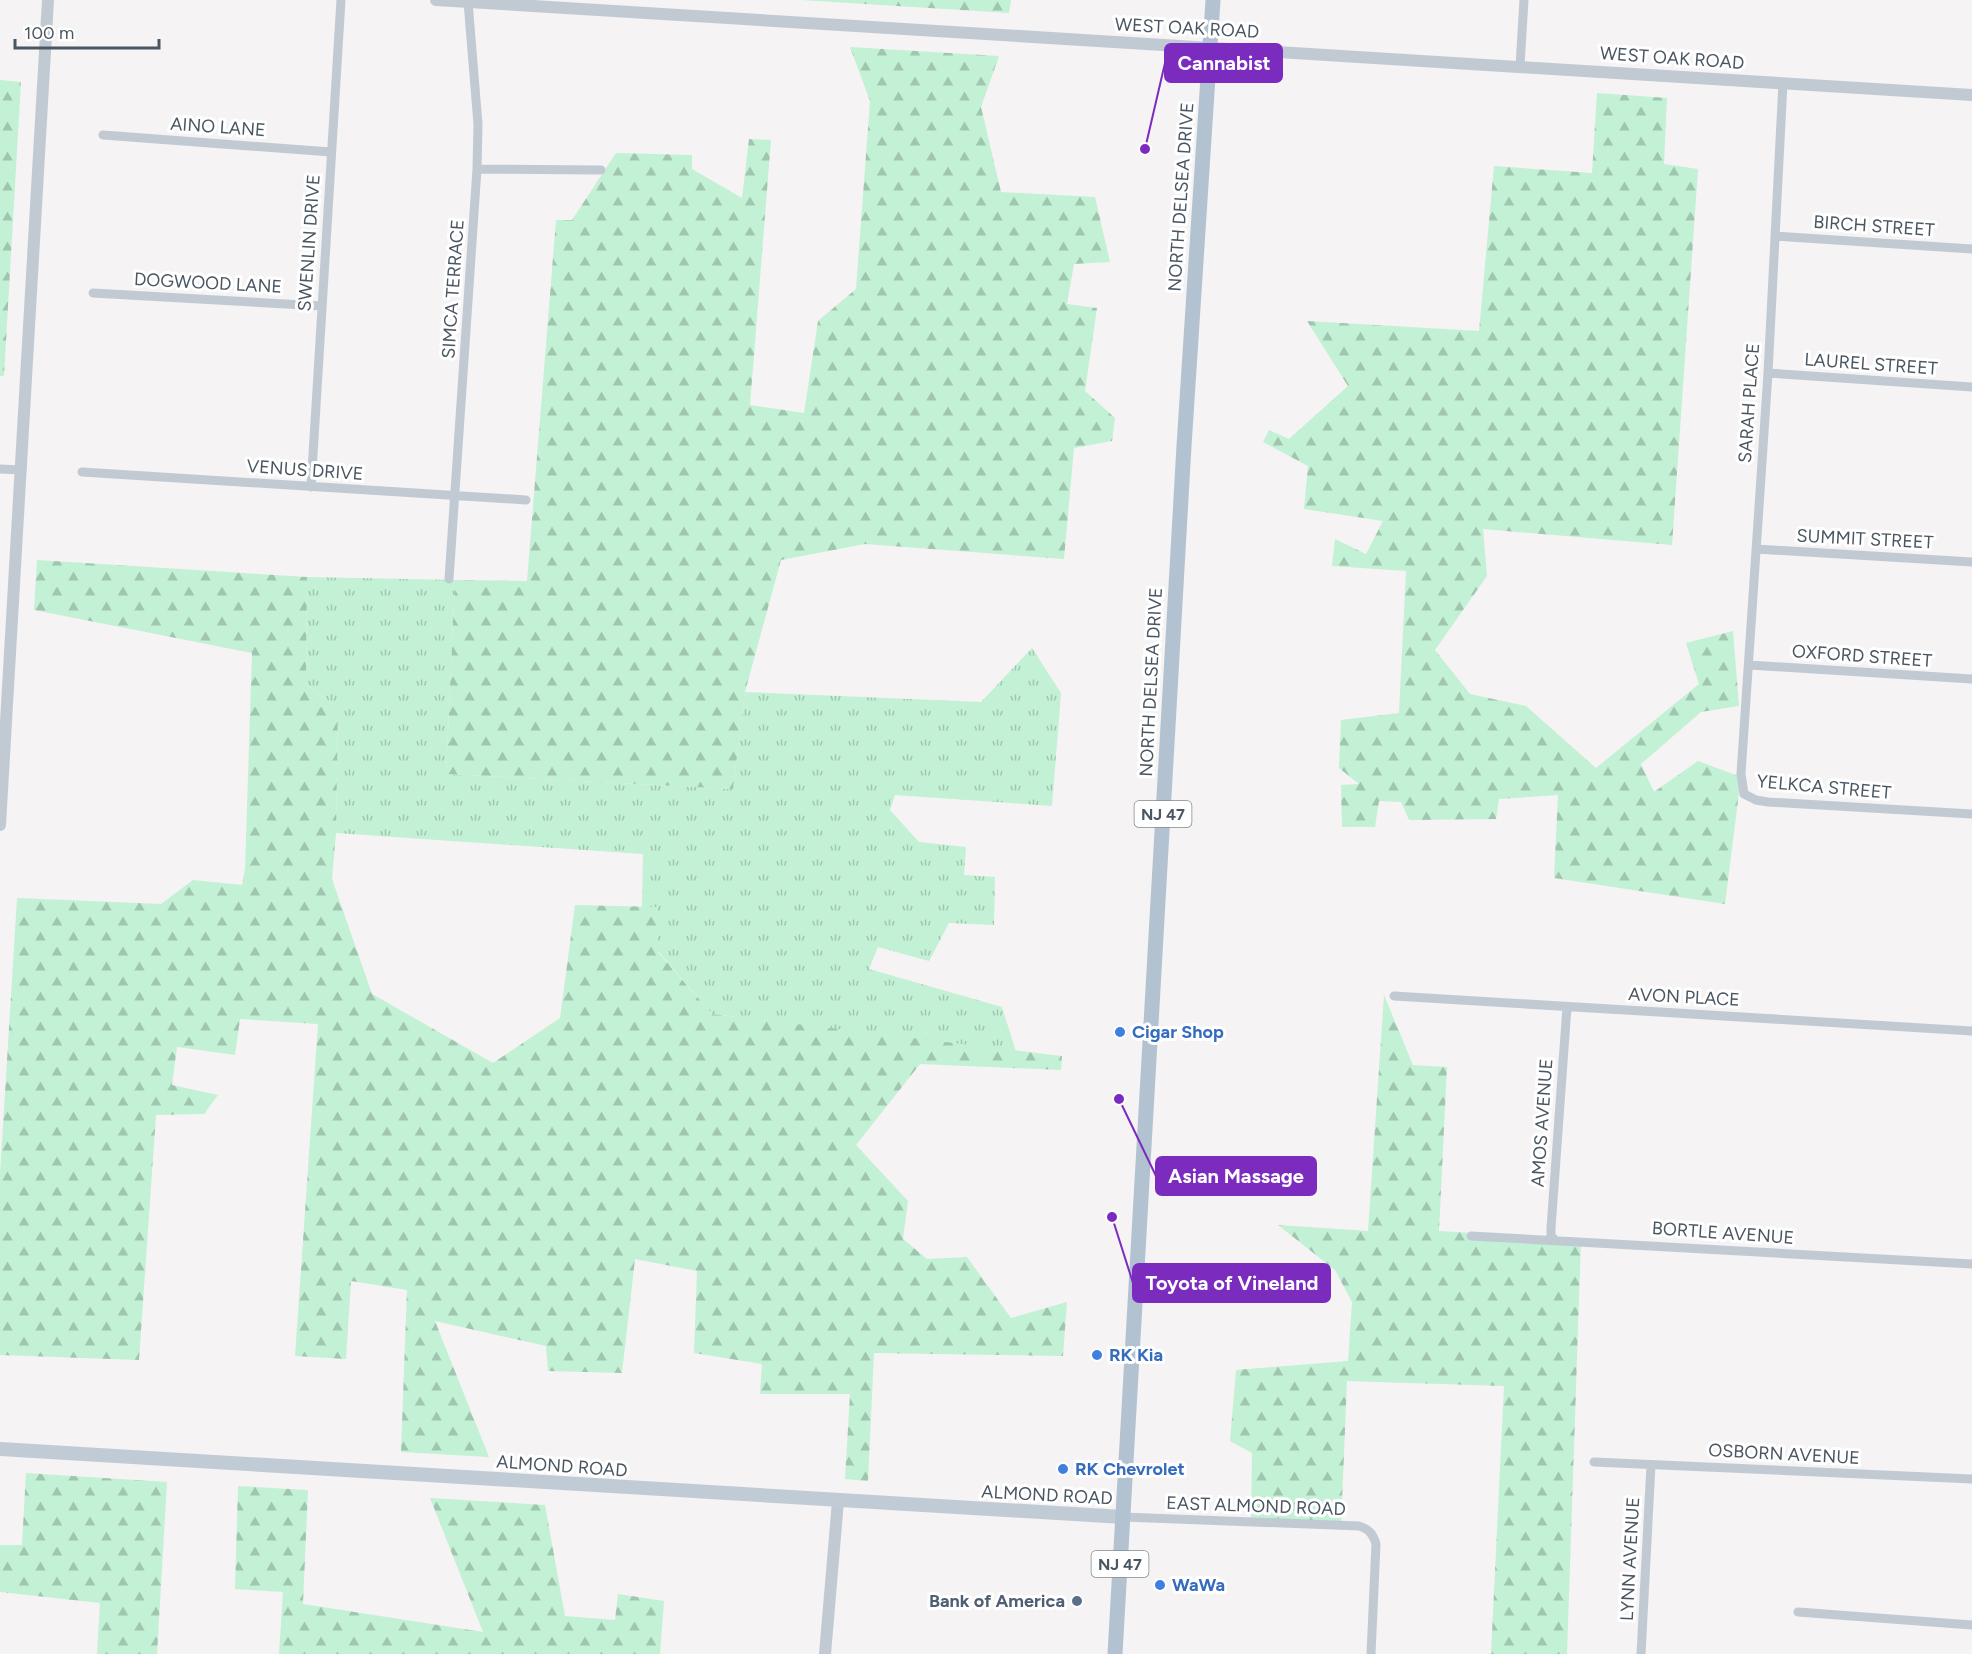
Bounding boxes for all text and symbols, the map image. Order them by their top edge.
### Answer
scale bar [15,12,159,50]
street label: WEST OAK ROAD [1114,13,1260,43]
text: 100 m [24,22,74,44]
street label: WEST OAK ROAD [1599,42,1745,74]
callout: Cannabist [1165,44,1282,82]
text: Cannabist [1177,51,1271,75]
street label: NORTH DELSEA DRIVE [1163,102,1199,292]
street label: AINO LANE [170,113,266,141]
street label: SWENLIN DRIVE [293,174,325,312]
street label: BIRCH STREET [1813,211,1935,241]
street label: SIMCA TERRACE [437,219,469,359]
street label: DOGWOOD LANE [133,268,283,298]
street label: SARAH PLACE [1734,342,1764,464]
street label: LAUREL STREET [1804,348,1938,380]
street label: VENUS DRIVE [246,455,364,485]
street label: SUMMIT STREET [1796,524,1934,554]
street label: NORTH DELSEA DRIVE [1135,587,1167,777]
street label: OXFORD STREET [1791,640,1933,672]
street label: YELKCA STREET [1756,770,1892,804]
road number: NJ 47 [1134,801,1192,827]
street label: AVON PLACE [1628,983,1740,1011]
place label: Cigar Shop [1132,1021,1224,1043]
marker: Cigar Shop [1113,1025,1127,1039]
street label: AMOS AVENUE [1527,1058,1557,1188]
callout: Asian Massage [1156,1157,1316,1195]
text: Asian Massage [1168,1164,1304,1188]
street label: BORTLE AVENUE [1651,1217,1795,1249]
callout: Toyota of Vineland [1133,1264,1330,1302]
text: Toyota of Vineland [1146,1271,1318,1295]
place label: RK Kia [1109,1344,1163,1366]
marker: RK Kia [1090,1348,1104,1362]
street label: OSBORN AVENUE [1708,1439,1860,1469]
street label: ALMOND ROAD [496,1450,628,1482]
place label: RK Chevrolet [1075,1458,1185,1480]
marker: RK Chevrolet [1056,1462,1070,1476]
street label: ALMOND ROAD [981,1481,1113,1509]
street label: EAST ALMOND ROAD [1166,1492,1346,1520]
street label: LYNN AVENUE [1616,1496,1644,1622]
road number: NJ 47 [1092,1551,1148,1577]
place label: WaWa [1172,1574,1225,1596]
marker: WaWa [1153,1578,1167,1592]
place label: Bank of America [929,1590,1065,1612]
marker: Bank of America [1070,1594,1084,1608]

